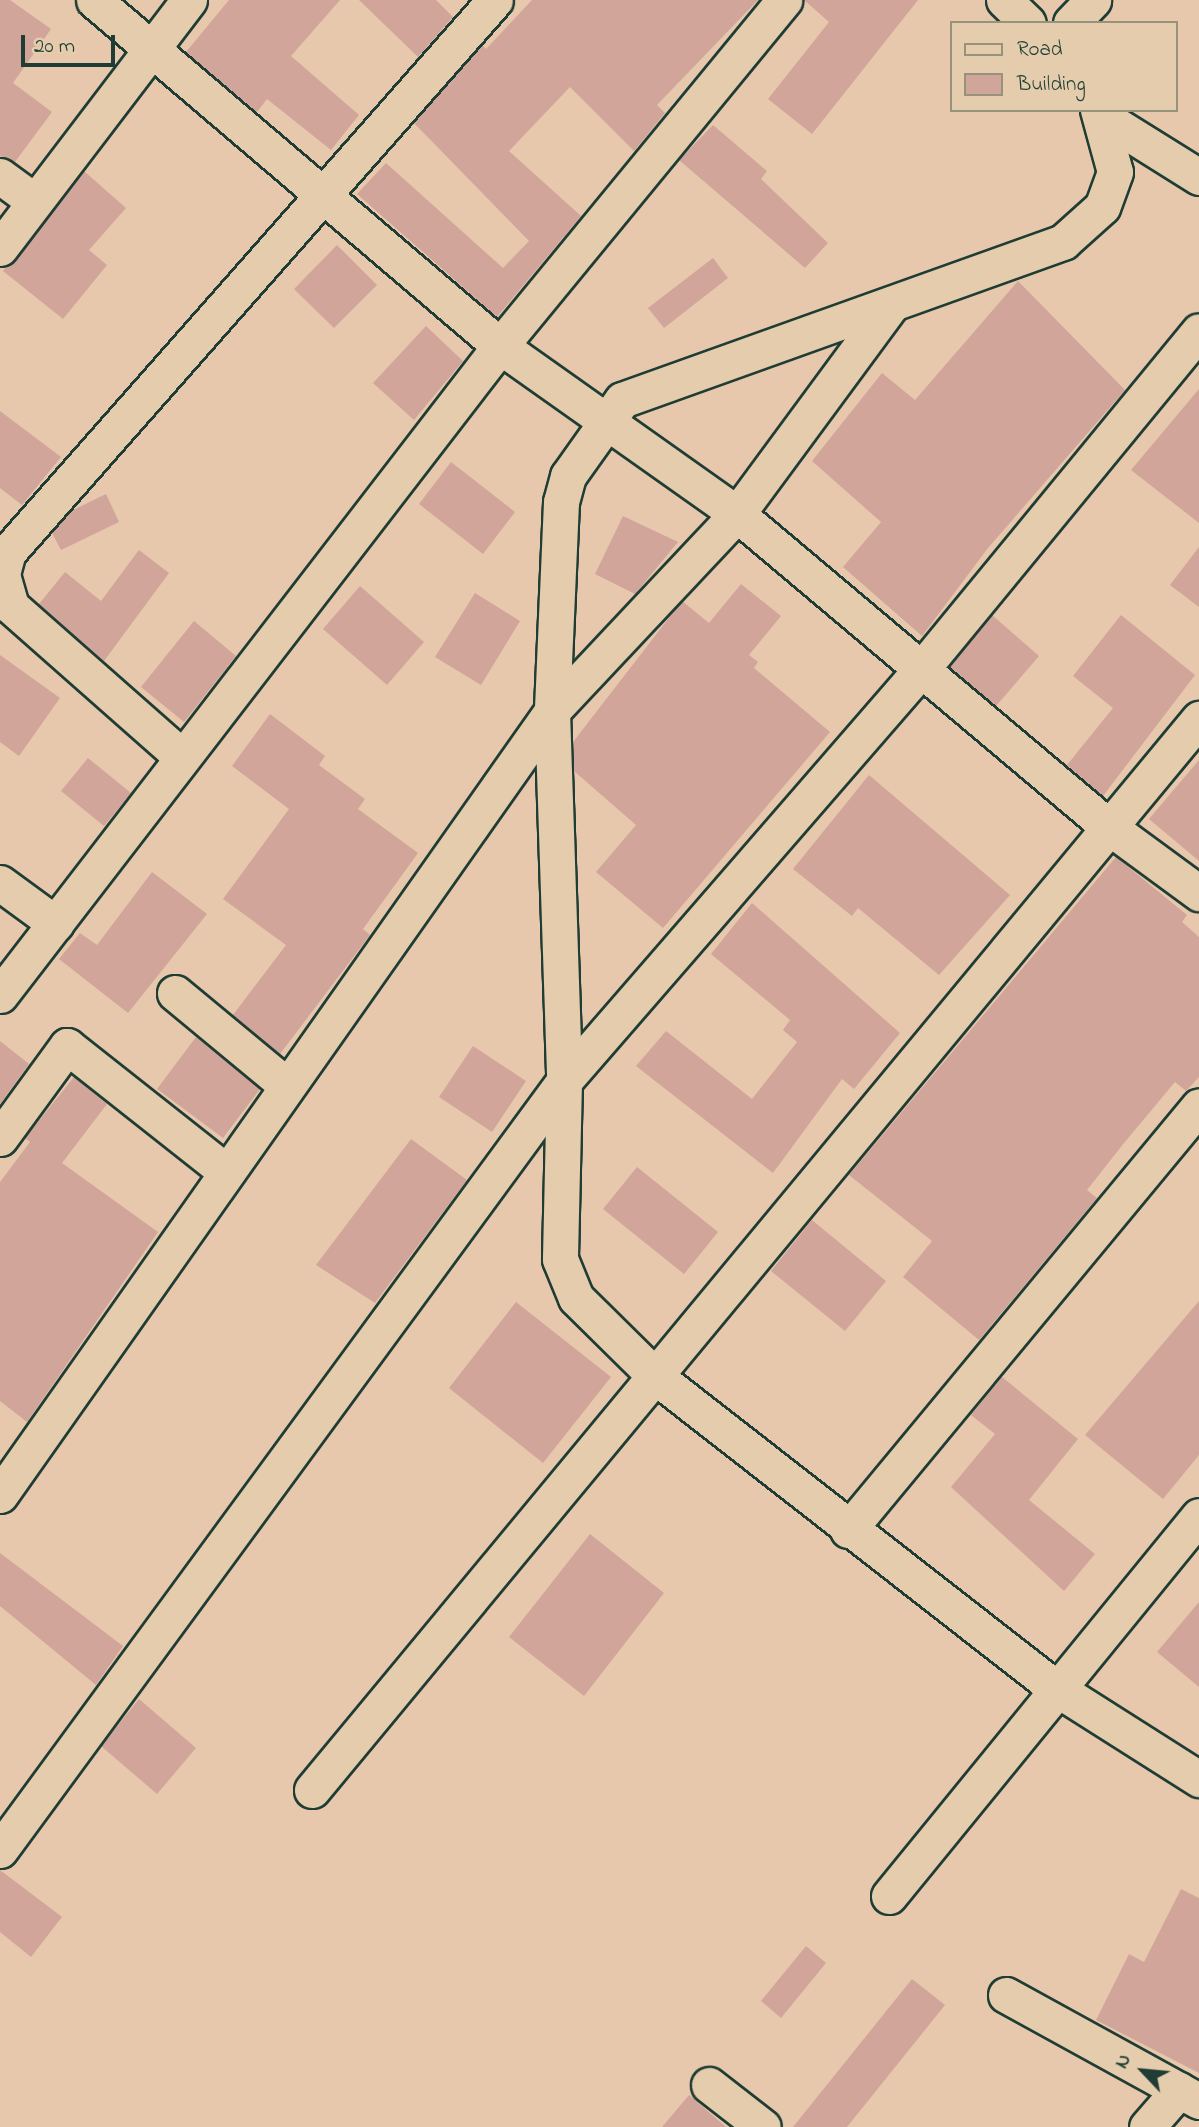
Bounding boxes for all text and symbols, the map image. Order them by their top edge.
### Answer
scale bar [24,21,119,65]
legend [950,21,1178,112]
text: 20 m [34,32,75,62]
text: Road [1017,35,1063,65]
text: Building [1017,70,1086,100]
north arrow [1108,2036,1178,2106]
text: N [1109,2050,1139,2073]

